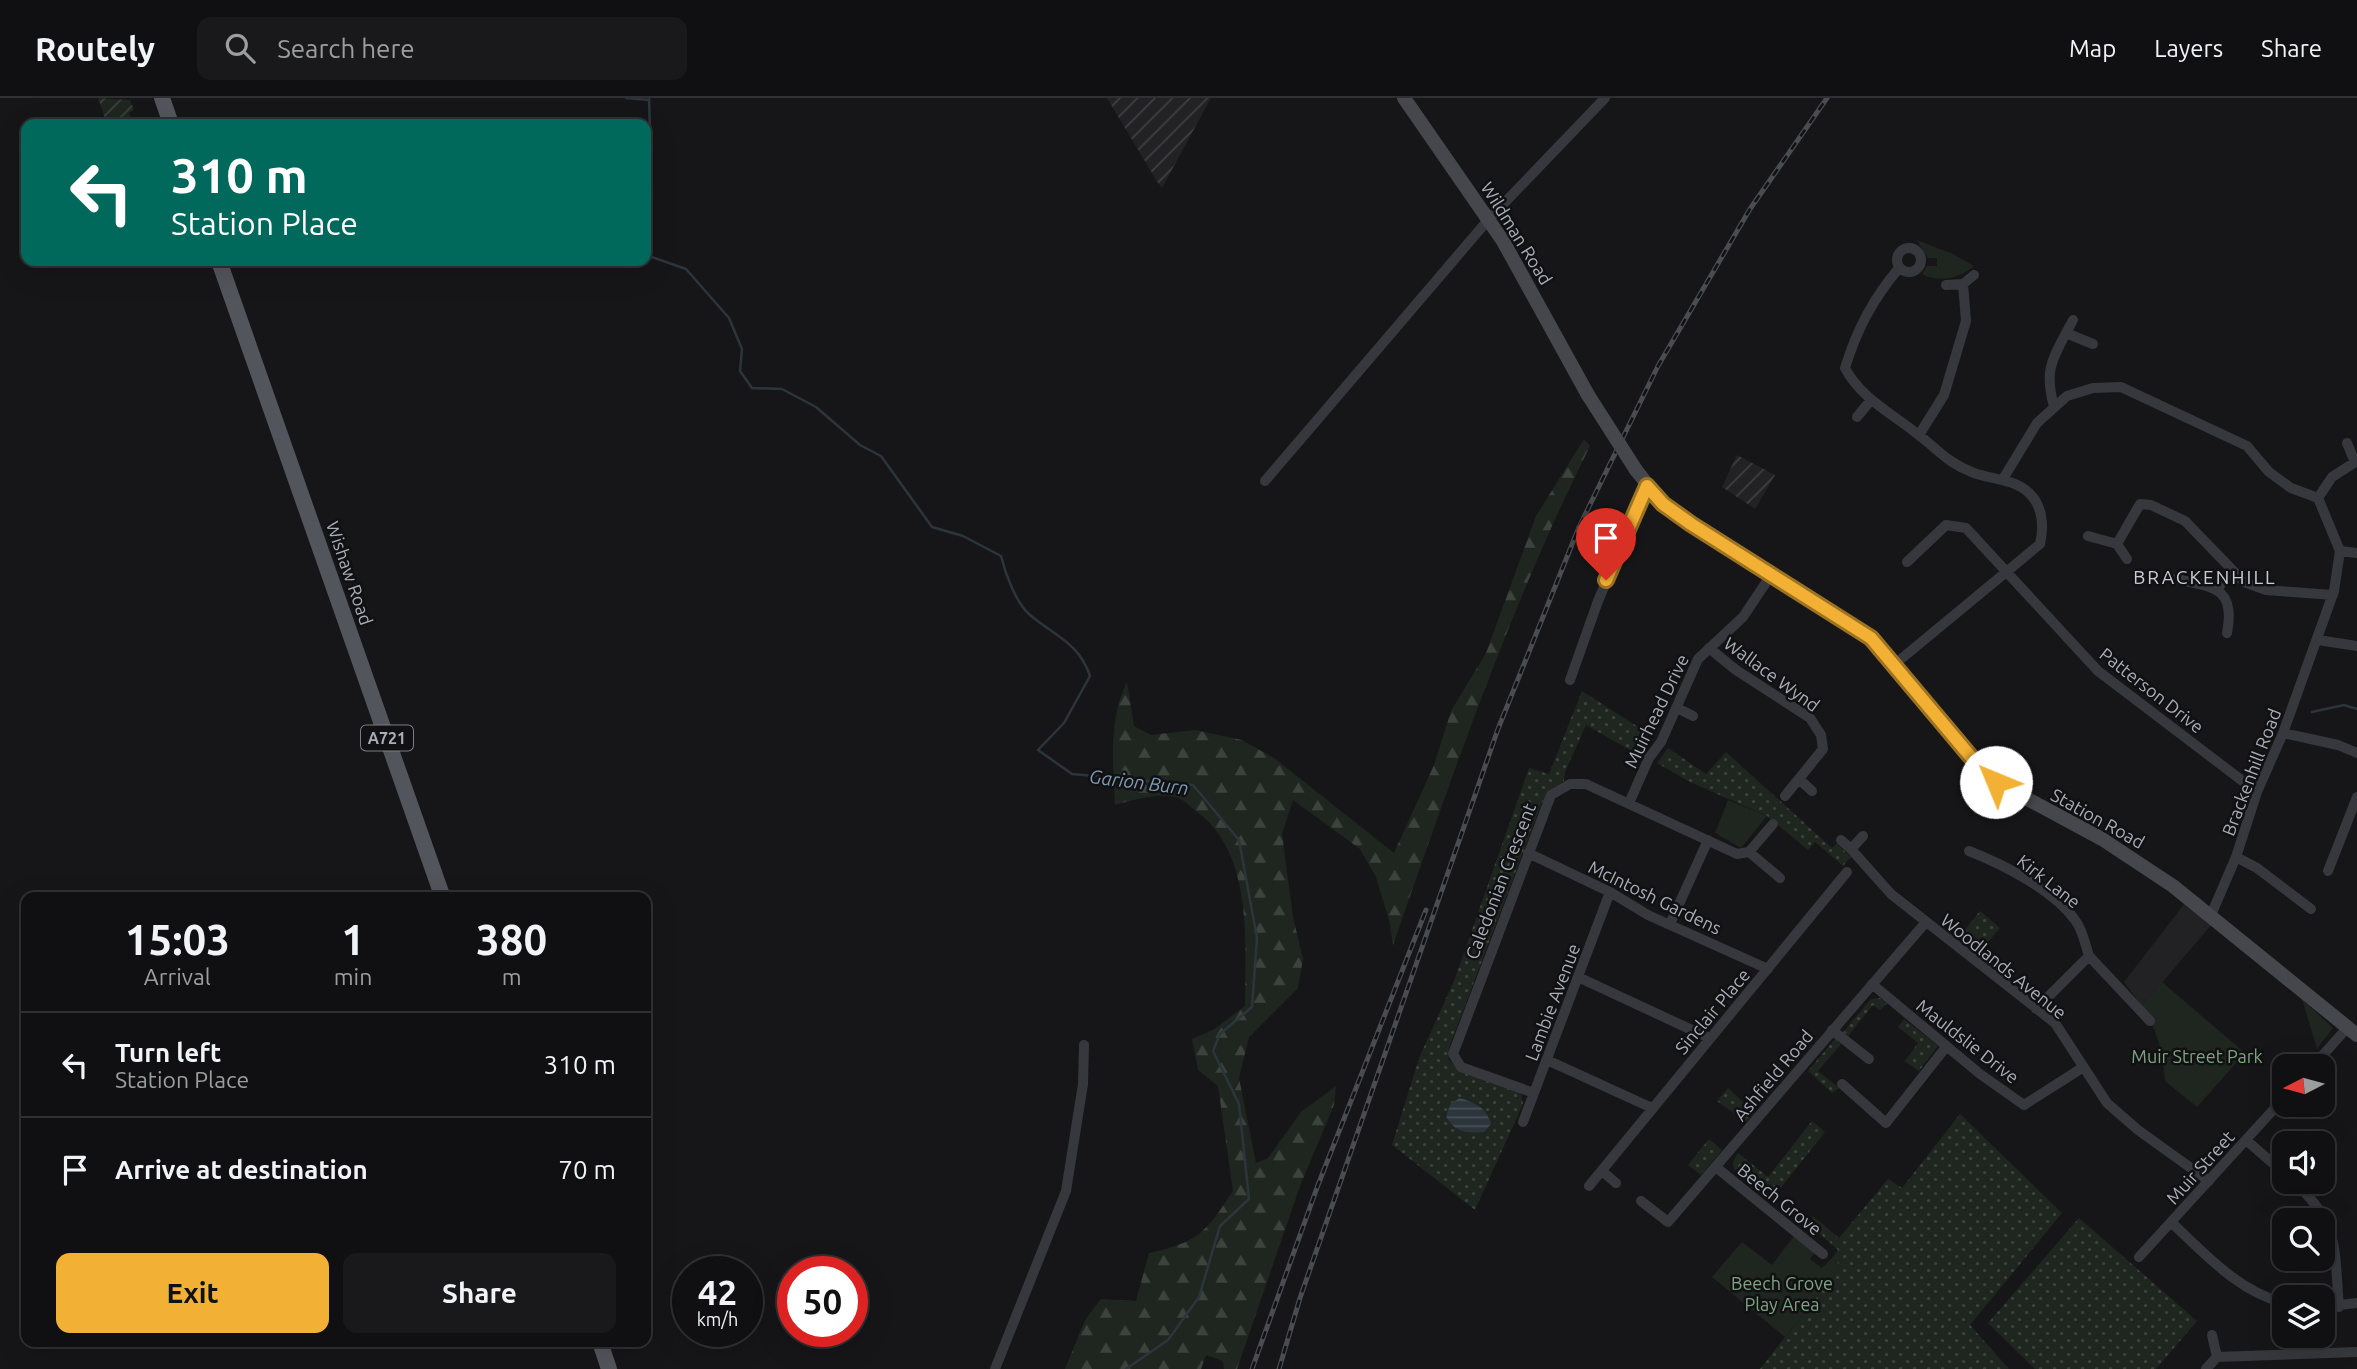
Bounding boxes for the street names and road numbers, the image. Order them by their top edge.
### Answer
street label: Wildman Road [1477,178,1557,288]
street label: Wishaw Road [323,519,377,627]
street label: Wallace Wynd [1721,633,1823,715]
street label: Patterson Drive [2096,643,2208,737]
street label: Muirhead Drive [1620,651,1692,771]
street label: Brackenhill Road [2218,706,2284,838]
road number: A721 [361,726,413,750]
street label: Station Road [2048,784,2148,852]
street label: Caledonian Crescent [1461,800,1539,962]
street label: Kirk Lane [2014,850,2084,912]
street label: McIntosh Gardens [1585,856,1725,938]
street label: Woodlands Avenue [1937,909,2071,1023]
street label: Lambie Avenue [1521,941,1583,1063]
street label: Sinclair Place [1671,964,1753,1058]
street label: Mauldslie Drive [1913,995,2023,1087]
street label: Ashfield Road [1729,1026,1817,1124]
street label: Muir Street [2162,1126,2238,1208]
street label: Beech Grove [1734,1159,1826,1239]

